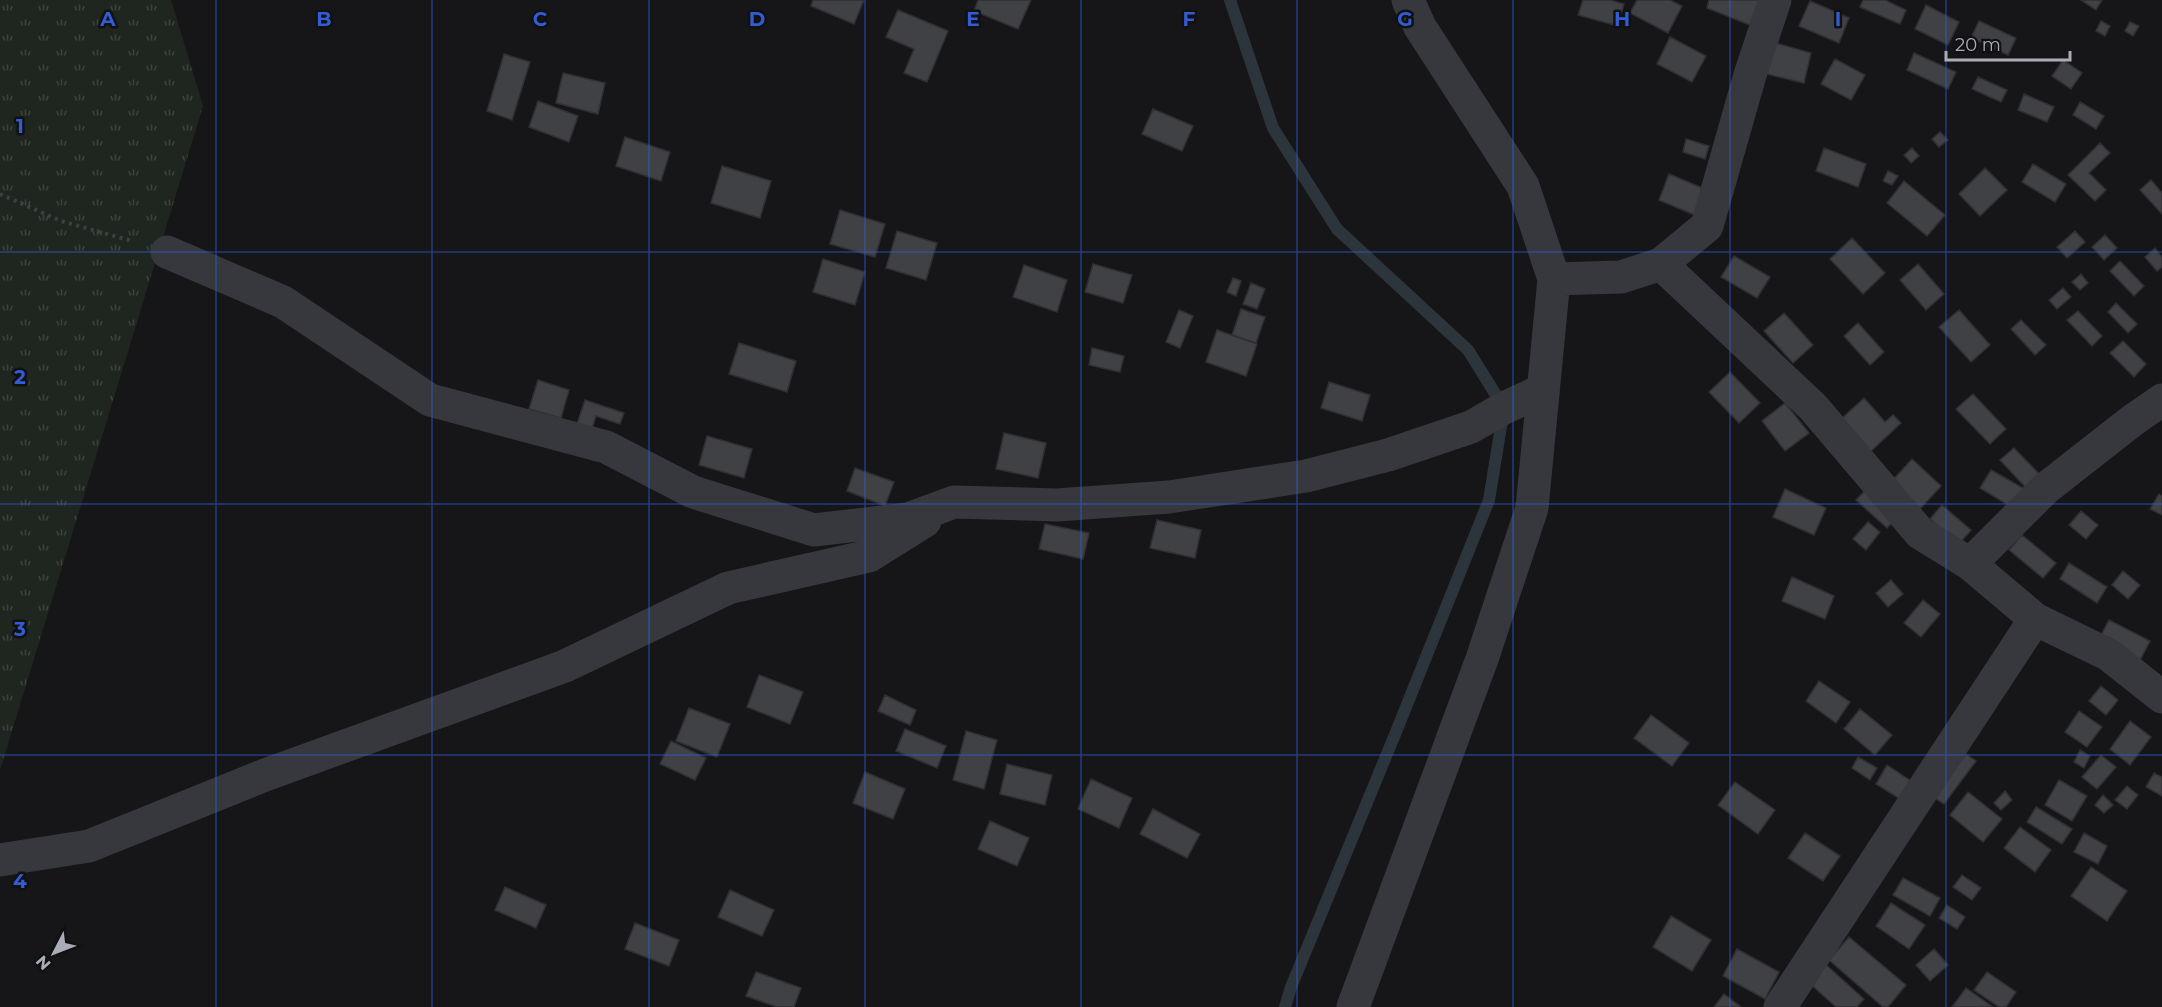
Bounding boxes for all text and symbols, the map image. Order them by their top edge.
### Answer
text: A [99,7,116,31]
text: B [316,7,332,31]
text: C [533,7,548,31]
text: D [749,7,765,31]
text: E [966,7,980,31]
text: F [1183,7,1196,31]
text: G [1397,7,1413,31]
text: H [1614,7,1630,31]
text: I [1835,7,1841,31]
scale bar [1946,24,2070,62]
text: 20 m [1955,34,2001,56]
text: 1 [16,114,24,138]
text: 2 [14,365,26,389]
text: 3 [13,617,26,641]
text: 4 [13,869,27,893]
north arrow [24,923,84,983]
text: N [32,952,55,974]

